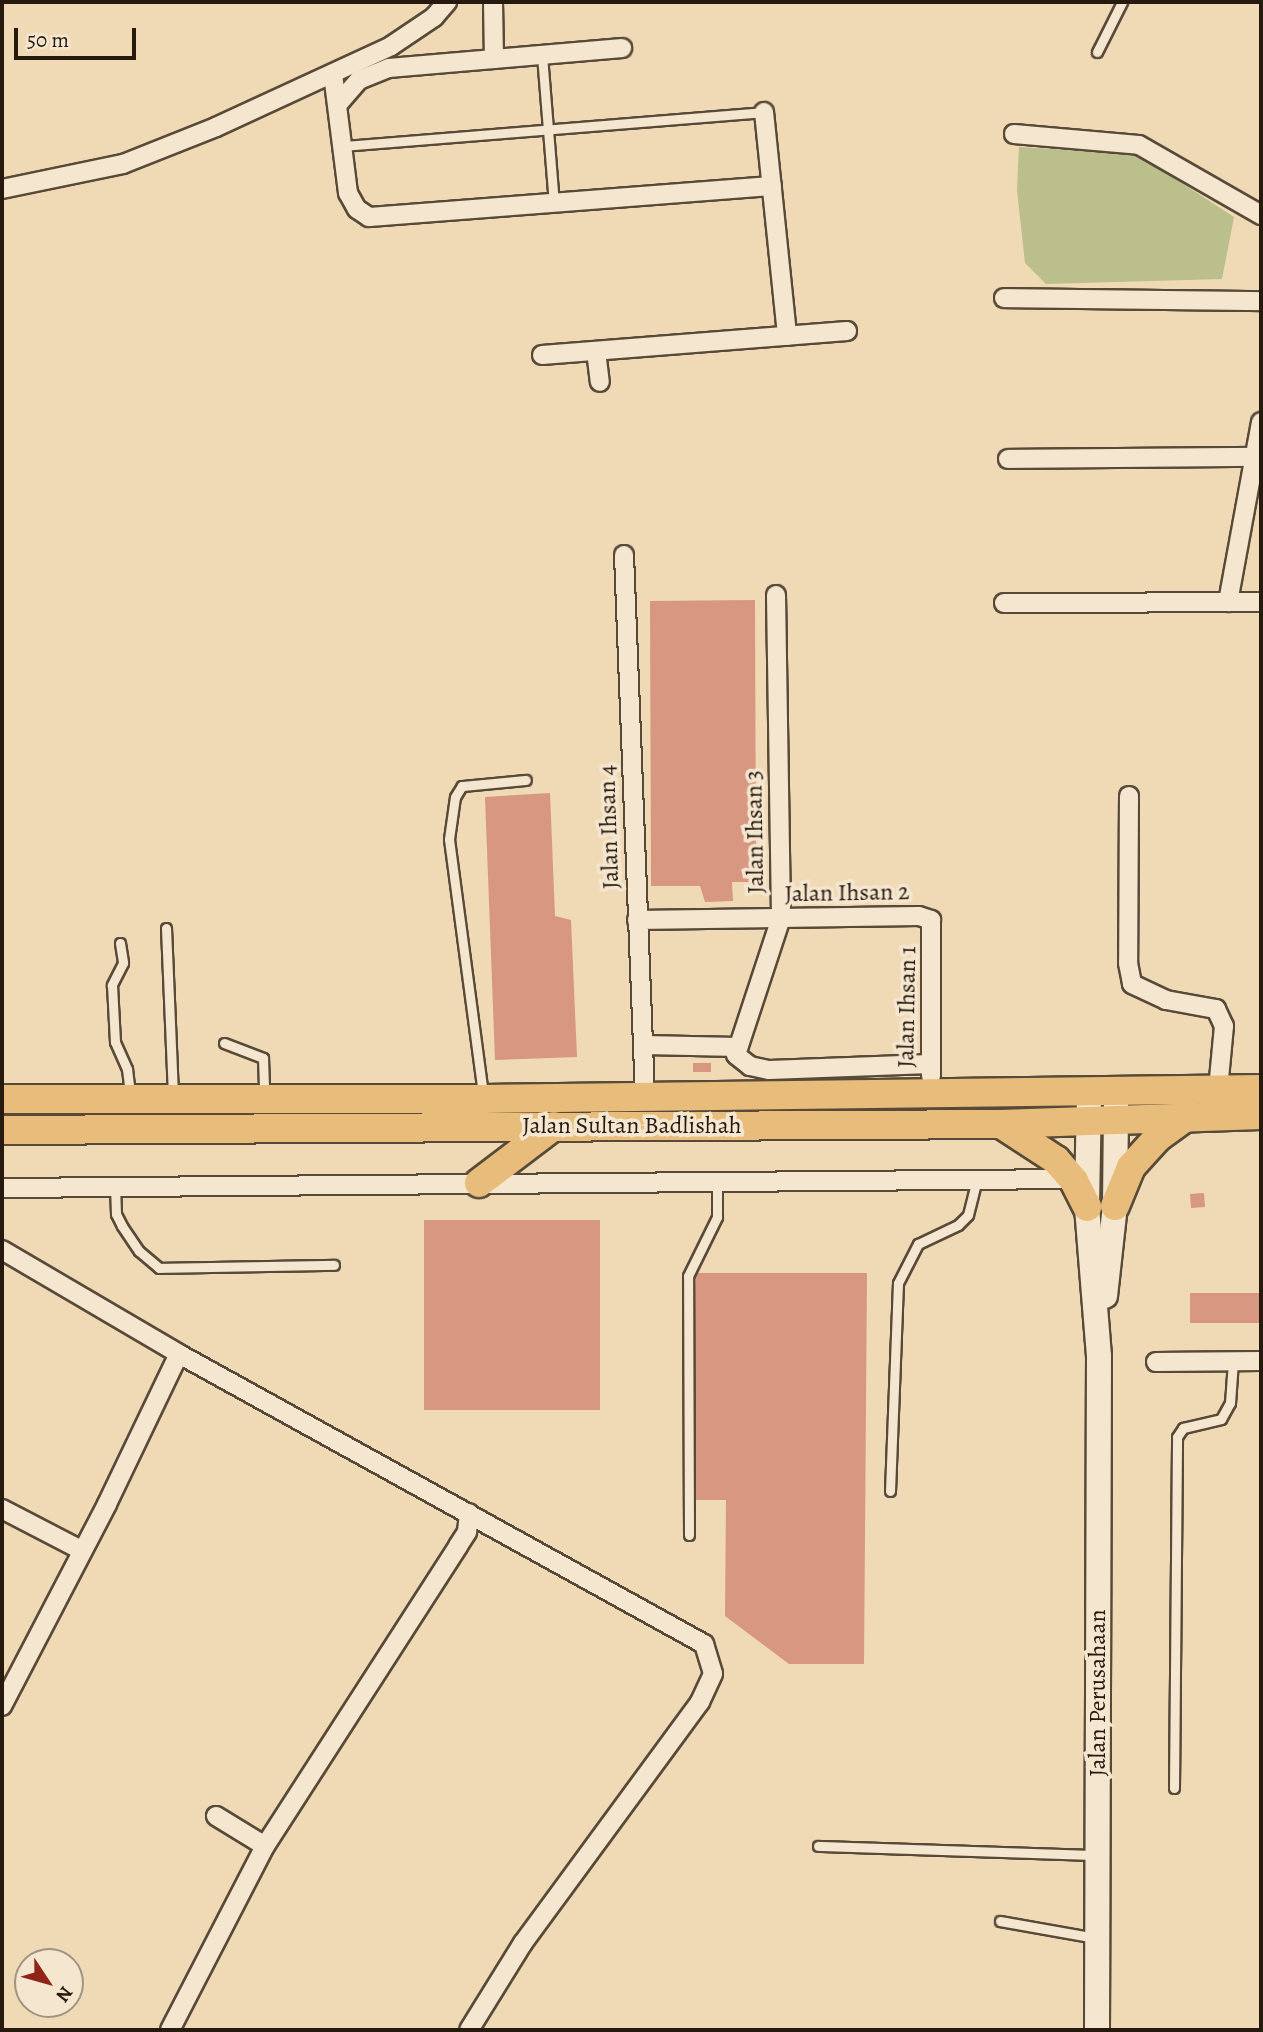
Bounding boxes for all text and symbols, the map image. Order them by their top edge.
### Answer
scale bar [18,14,140,58]
text: 50 m [27,26,69,54]
street label: Jalan Ihsan 4 [592,764,626,890]
street label: Jalan Ihsan 3 [740,770,770,894]
street label: Jalan Ihsan 2 [784,878,910,908]
street label: Jalan Ihsan 1 [892,946,922,1068]
street label: Jalan Sultan Badlishah [522,1112,742,1140]
street label: Jalan Perusahaan [1084,1609,1112,1777]
north arrow [14,1948,84,2018]
text: N [50,1981,79,2007]

